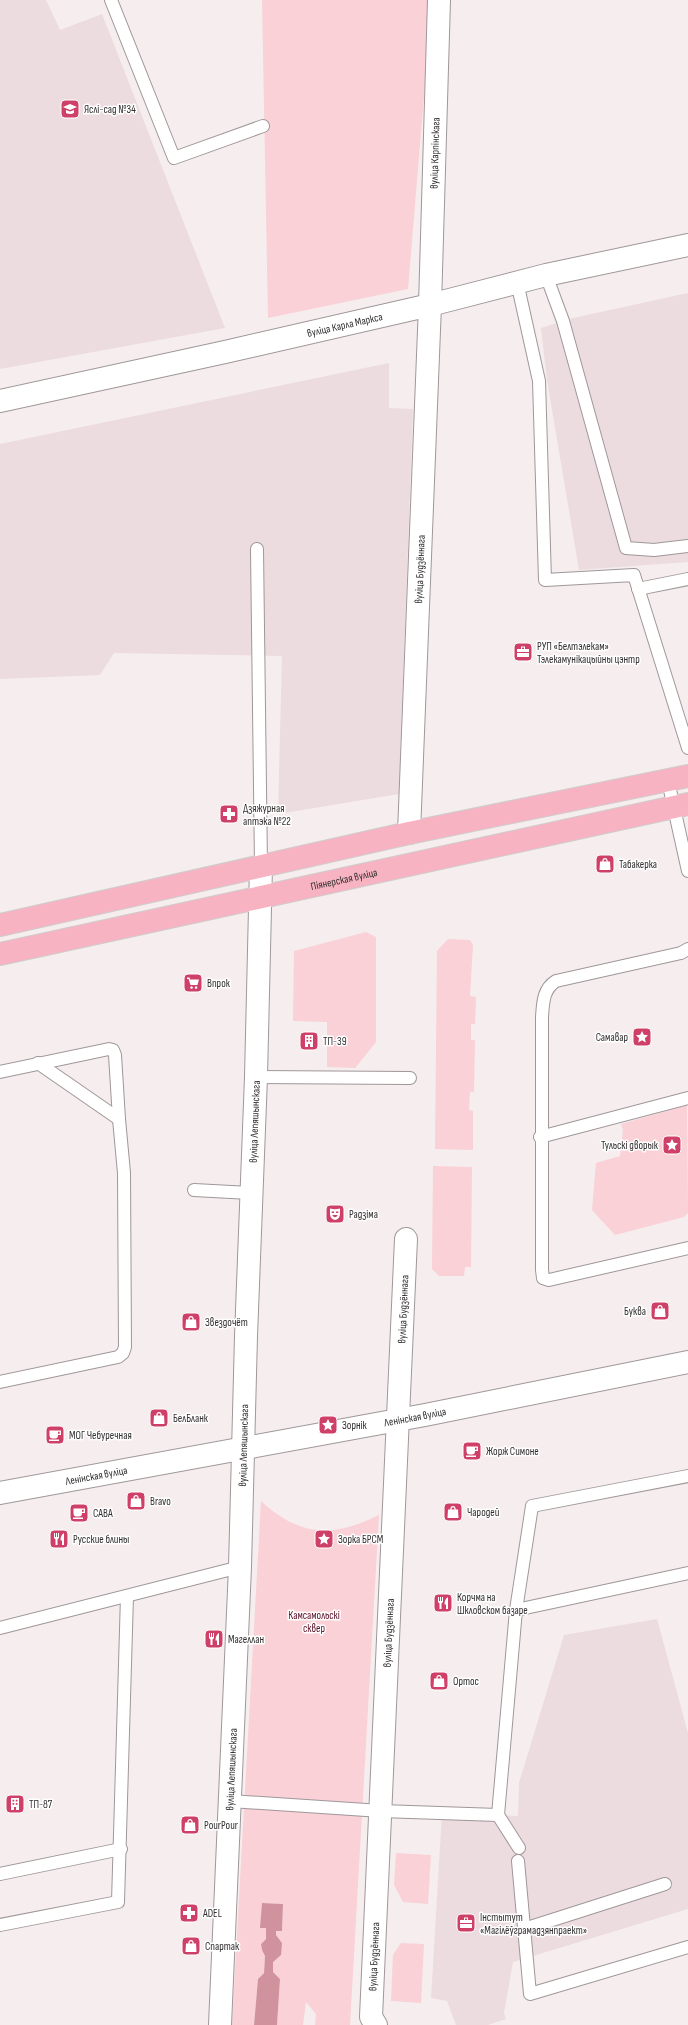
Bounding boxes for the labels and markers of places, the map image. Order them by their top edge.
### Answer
school or university icon: Яслі-сад №34 [59,98,81,120]
place label: Яслі-сад №34 [84,103,136,116]
place label: РУП «Белтэлекам» Тэлекамунікацыйны цэнтр [537,640,640,666]
office icon: РУП «Белтэлекам» Тэлекамунікацыйны цэнтр [512,641,534,663]
place label: Дзяжурная аптэка №22 [243,802,291,828]
pharmacy icon: Дзяжурная аптэка №22 [218,803,240,825]
shop icon: Табакерка [594,853,616,875]
place label: Табакерка [619,858,657,871]
supermarket icon: Впрок [182,972,204,994]
place label: Впрок [207,977,231,990]
place icon: Самавар [631,1026,653,1048]
building icon: ТП-39 [298,1030,320,1052]
place label: Самавар [596,1031,628,1044]
place label: ТП-39 [323,1035,347,1048]
place icon: Тульскі дворык [661,1134,683,1156]
place label: Тульскі дворык [601,1139,659,1152]
theatre icon: Радзіма [324,1203,346,1225]
place label: Радзіма [349,1208,378,1221]
shop icon: Буква [649,1300,671,1322]
place label: Буква [624,1305,646,1318]
shop icon: Звездочёт [180,1311,202,1333]
place label: Звездочёт [205,1316,248,1329]
shop icon: БелБланк [148,1407,170,1429]
place label: БелБланк [173,1412,209,1425]
place icon: Зорнік [317,1414,339,1436]
place label: Зорнік [342,1419,368,1432]
cafe icon: МОГ Чебуречная [44,1424,66,1446]
place label: МОГ Чебуречная [69,1429,132,1442]
cafe icon: Жорж Симоне [461,1440,483,1462]
place label: Жорж Симоне [486,1445,539,1458]
shop icon: Bravo [125,1490,147,1512]
place label: Bravo [150,1495,171,1508]
shop icon: Чародей [442,1501,464,1523]
cafe icon: САВА [68,1502,90,1524]
place label: Чародей [467,1506,500,1519]
place label: САВА [93,1507,113,1520]
restaurant icon: Русские блины [48,1528,70,1550]
place icon: Зорка БРСМ [313,1528,335,1550]
place label: Русские блины [73,1533,129,1546]
place label: Зорка БРСМ [338,1533,383,1546]
place label: Корчма на Шкловском базаре [457,1591,528,1617]
restaurant icon: Корчма на Шкловском базаре [432,1592,454,1614]
restaurant icon: Магеллан [203,1628,225,1650]
place label: Магеллан [228,1633,264,1646]
shop icon: Ортос [428,1670,450,1692]
place label: Ортос [453,1675,479,1688]
building icon: ТП-87 [4,1793,26,1815]
place label: ТП-87 [29,1798,53,1811]
shop icon: PourPour [179,1814,201,1836]
place label: PourPour [204,1819,238,1832]
pharmacy icon: ADEL [178,1902,200,1924]
place label: ADEL [202,1907,222,1920]
place label: Інстытут «Магілёўграмадзянпраект» [480,1911,587,1937]
office icon: Інстытут «Магілёўграмадзянпраект» [455,1912,477,1934]
shop icon: Спартак [180,1935,202,1957]
place label: Спартак [205,1940,240,1953]

